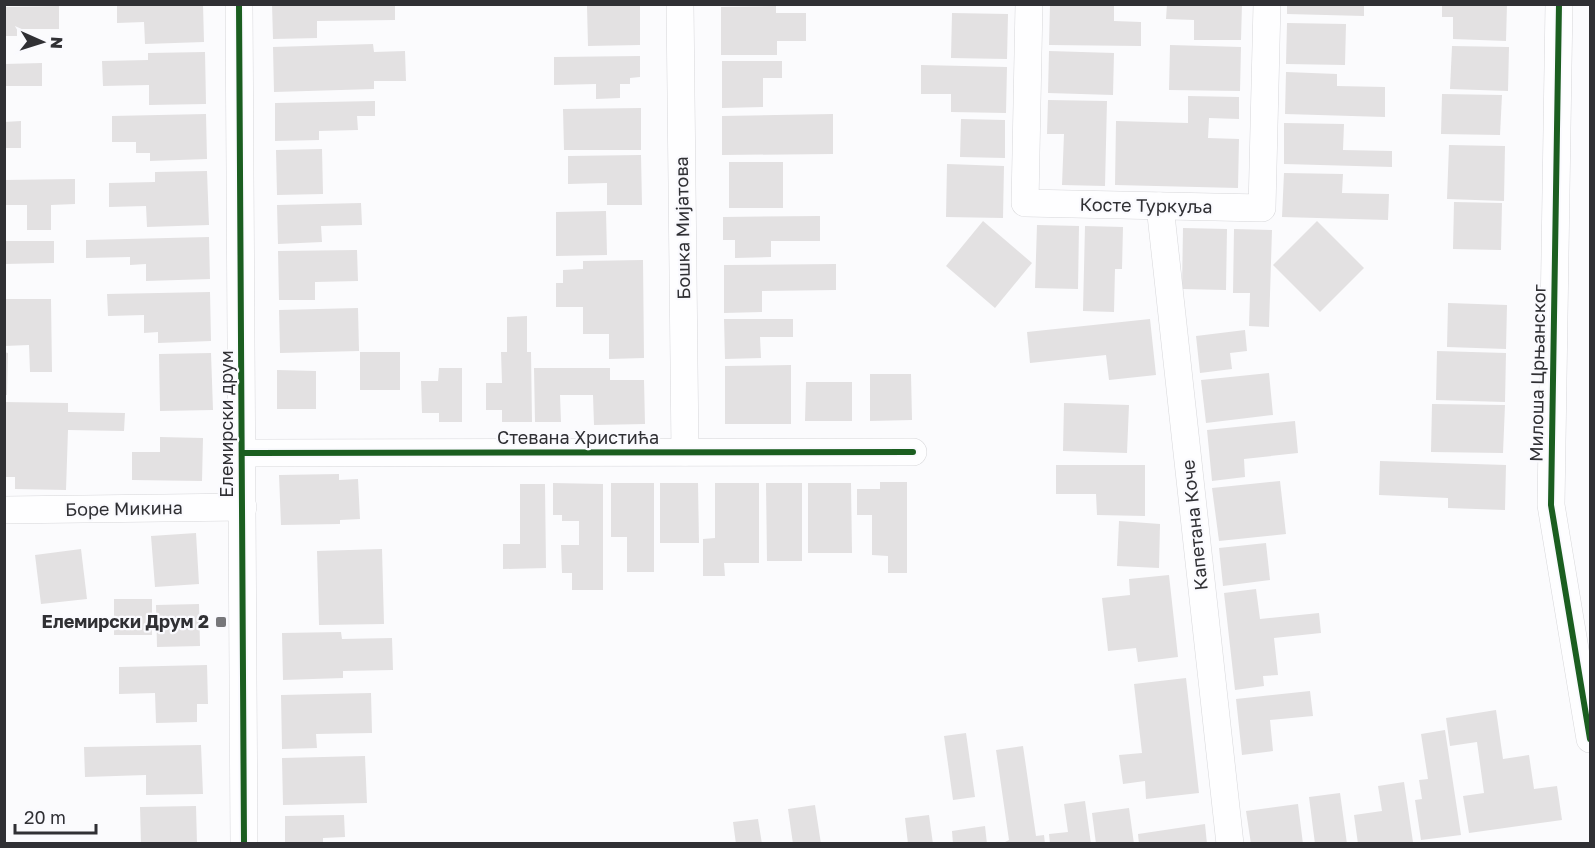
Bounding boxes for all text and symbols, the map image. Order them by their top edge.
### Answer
north arrow [12,12,72,72]
text: N [47,36,67,49]
street label: Бошка Мијатова [670,156,694,300]
street label: Косте Туркуља [1079,193,1213,217]
street label: Милоша Црњанског [1524,284,1550,462]
street label: Елемирски друм [215,350,237,498]
street label: Стевана Христића [497,426,659,448]
street label: Капетана Коче [1176,459,1212,592]
street label: Боре Микина [65,496,183,520]
place label: Елемирски Друм 2 [42,610,209,632]
marker: Елемирски Друм 2 [214,615,228,629]
scale bar [15,797,96,835]
text: 20 m [24,806,66,828]

